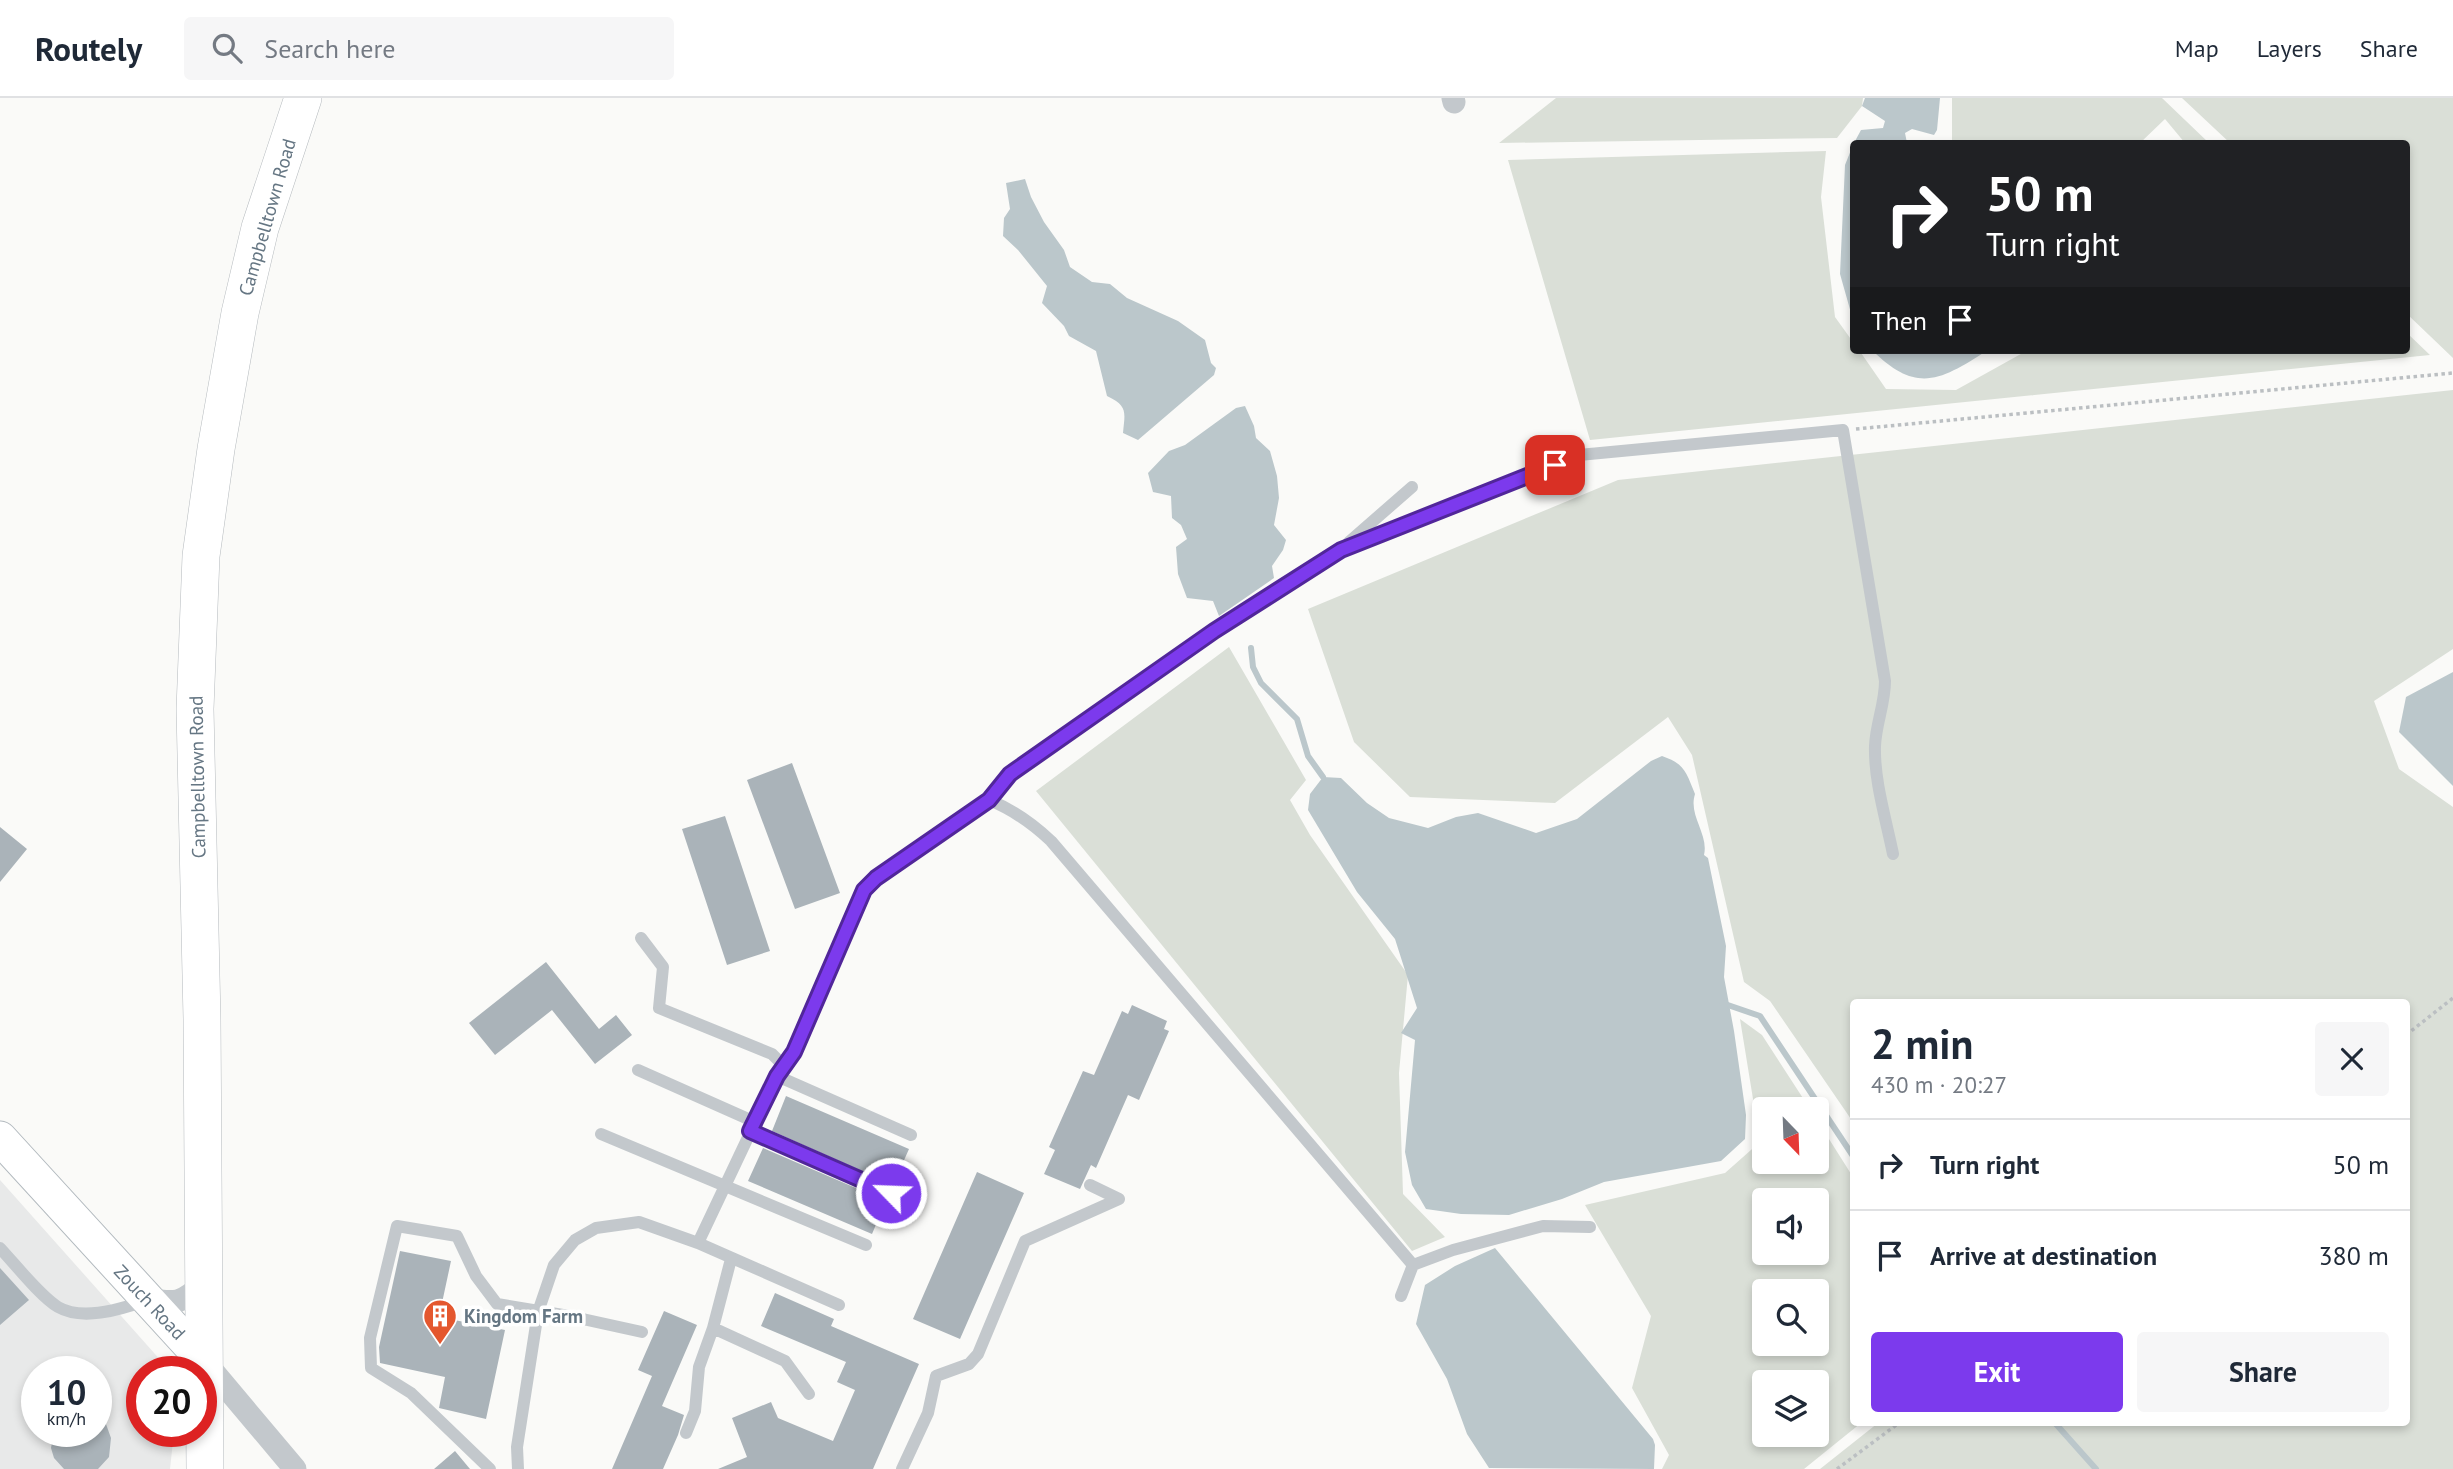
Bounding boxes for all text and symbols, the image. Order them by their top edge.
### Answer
search box [184,17,674,80]
text: Routely [35,27,142,70]
icon: search [208,29,246,67]
text: Search here [264,32,395,65]
text: Map [2175,33,2219,64]
text: Layers [2257,33,2322,64]
text: Share [2360,33,2418,64]
street label: Campbelltown Road [233,136,301,298]
text: 50 m [1986,161,2093,225]
icon: right [1871,168,1962,259]
text: Turn right [1986,223,2120,265]
icon: arrive [1941,301,1979,339]
text: Then [1871,304,1927,337]
pin [1525,435,1585,495]
icon: arrive [1536,446,1574,484]
street label: Campbelltown Road [184,696,210,858]
text: 2 min [1871,1016,1973,1071]
button: close [2315,1022,2389,1096]
text: 430 m · 20:27 [1871,1070,2007,1099]
north arrow [1752,1097,1829,1174]
map controls [1752,1097,1829,1447]
icon: right [1871,1146,1909,1184]
text: Turn right [1930,1148,2039,1181]
text: 50 m [2333,1148,2389,1181]
position arrow [854,1156,928,1230]
button: sound [1752,1188,1829,1265]
icon: arrive [1871,1237,1909,1275]
text: Arrive at destination [1930,1239,2157,1272]
text: 380 m [2318,1239,2389,1272]
street label: Zouch Road [109,1259,191,1345]
button: search [1752,1279,1829,1356]
building icon: Kingdom Farm [421,1297,459,1346]
place label: Kingdom Farm [464,1304,583,1328]
button: Exit [1871,1332,2123,1412]
button: Share [2137,1332,2389,1412]
speed limit sign: 20 [126,1356,217,1447]
text: 10 [47,1369,86,1415]
button: layers [1752,1370,1829,1447]
text: km/h [47,1407,86,1430]

